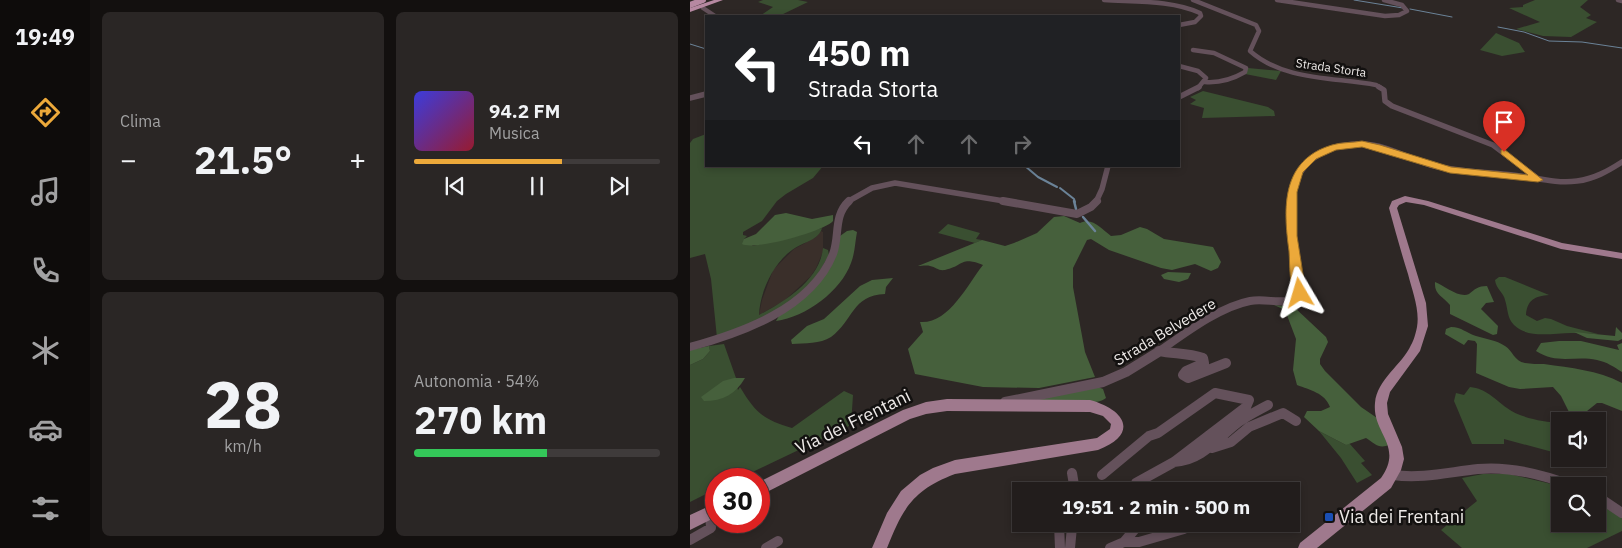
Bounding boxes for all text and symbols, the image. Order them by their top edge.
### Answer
text: 19:49 [15,22,75,51]
text: 450 m [808,30,911,76]
icon: left [725,35,790,100]
street label: Strada Storta [1295,55,1368,80]
text: Strada Storta [808,74,938,103]
icon: directions [28,95,63,130]
text: 94.2 FM [489,99,560,123]
pin [1483,101,1525,152]
icon: arrive [1490,108,1518,136]
text: Clima [120,111,161,131]
text: Musica [489,123,539,143]
icon: left [849,130,877,158]
icon: ahead [902,130,930,158]
icon: ahead [955,130,983,158]
icon: right [1008,130,1036,158]
text: 21.5° [194,135,292,184]
text: − [120,141,137,178]
text: + [349,141,366,178]
icon: previous [441,172,469,200]
icon: pause [523,172,551,200]
icon: next [605,172,633,200]
icon: music [28,174,63,209]
icon: phone [28,253,63,288]
position arrow [1273,266,1325,318]
street label: Strada Belvedere [1110,294,1219,370]
icon: climate [28,333,63,368]
text: 28 [204,361,282,446]
text: Autonomia · 54% [414,371,539,391]
street label: Via dei Frentani [791,384,914,459]
text: 270 km [414,395,547,444]
icon: car [28,412,63,447]
map controls [1551,412,1606,532]
button: sound [1551,412,1606,467]
text: km/h [224,436,262,456]
speed limit sign: 30 [705,468,770,533]
button: search [1551,477,1606,532]
icon: filters [28,491,63,526]
text: 19:51 · 2 min · 500 m [1062,495,1250,519]
place label: Via dei Frentani [1339,505,1464,528]
marker: Via dei Frentani [1323,511,1335,523]

